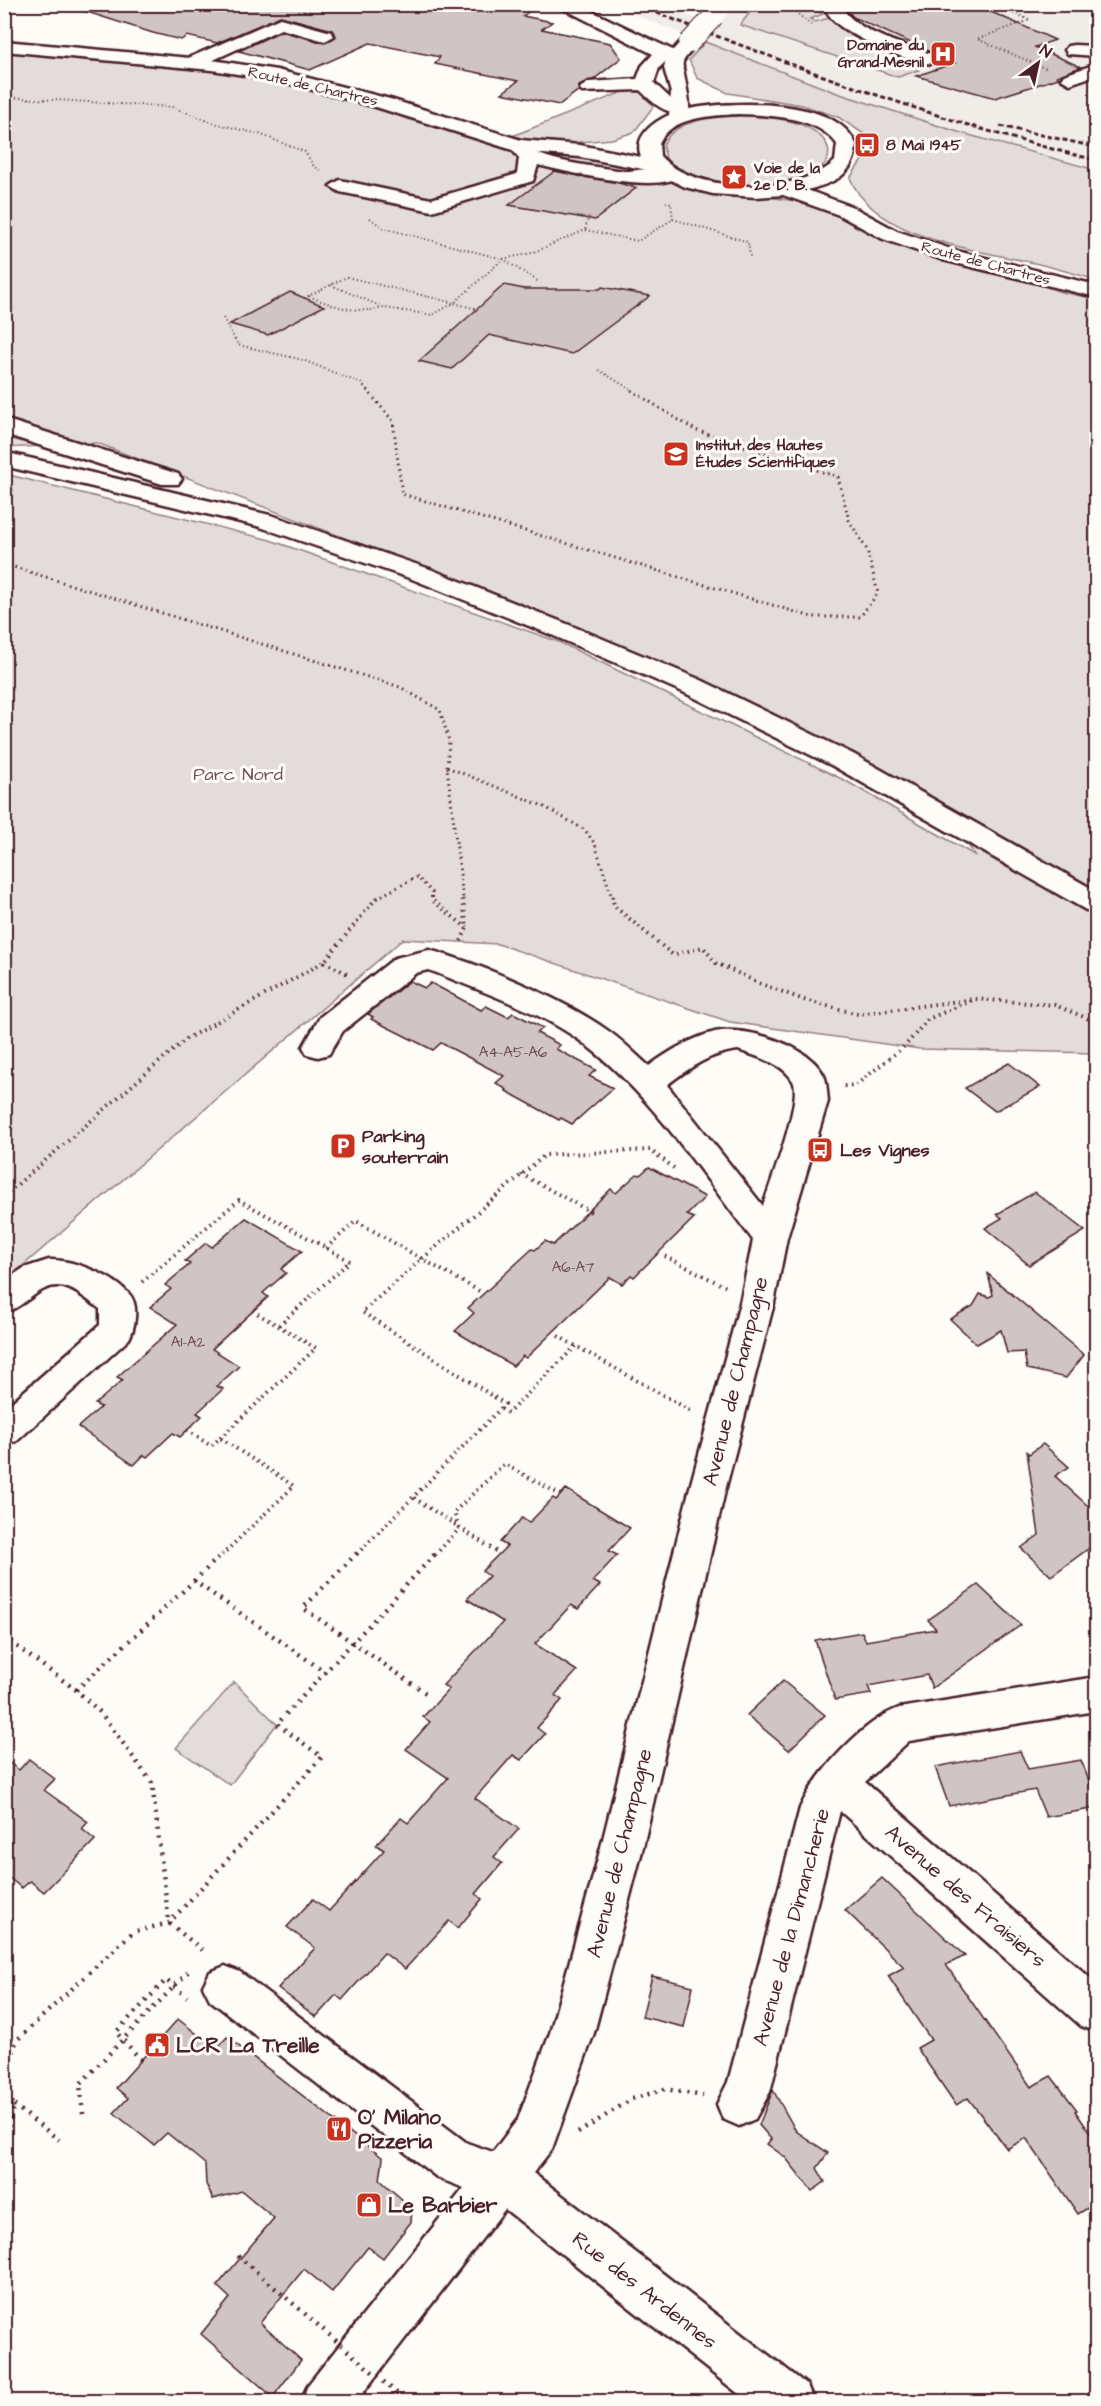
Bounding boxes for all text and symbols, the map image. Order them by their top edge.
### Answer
north arrow [1008,33,1068,93]
place label: Domaine du Grand-Mesnil [838,35,925,73]
hospital icon: Domaine du Grand-Mesnil [928,39,958,69]
text: N [1035,39,1056,63]
street label: Route de Chartres [246,61,380,112]
bus stop icon: 8 Mai 1945 [852,130,882,160]
place label: 8 Mai 1945 [886,135,962,156]
place label: Voie de la 2e D. B. [753,158,820,196]
place icon: Voie de la 2e D. B. [719,162,749,192]
street label: Route de Chartres [919,236,1053,291]
place label: Institut des Hautes Études Scientifiques [696,435,836,473]
school or university icon: Institut des Hautes Études Scientifiques [661,439,691,469]
park label: Parc Nord [193,762,283,787]
house number: A4-A5-A6 [479,1042,548,1063]
place label: Parking souterrain [362,1124,448,1170]
parking icon: Parking souterrain [328,1131,358,1161]
bus stop icon: Les Vignes [805,1135,835,1165]
place label: Les Vignes [840,1138,930,1164]
house number: A6-A7 [552,1257,594,1278]
street label: Avenue de Champagne [695,1274,777,1489]
house number: A1-A2 [171,1332,206,1353]
street label: Avenue de Champagne [579,1746,661,1961]
street label: Avenue de la Dimancherie [746,1805,837,2049]
street label: Avenue des Fraisiers [879,1818,1053,1975]
public building icon: LCR La Treille [142,2030,172,2060]
place label: LCR La Treille [176,2031,320,2060]
place label: O' Milano Pizzeria [358,2103,441,2156]
restaurant icon: O' Milano Pizzeria [324,2114,354,2144]
shop icon: Le Barbier [354,2190,384,2220]
place label: Le Barbier [388,2191,498,2220]
street label: Rue des Ardennes [566,2225,723,2356]

